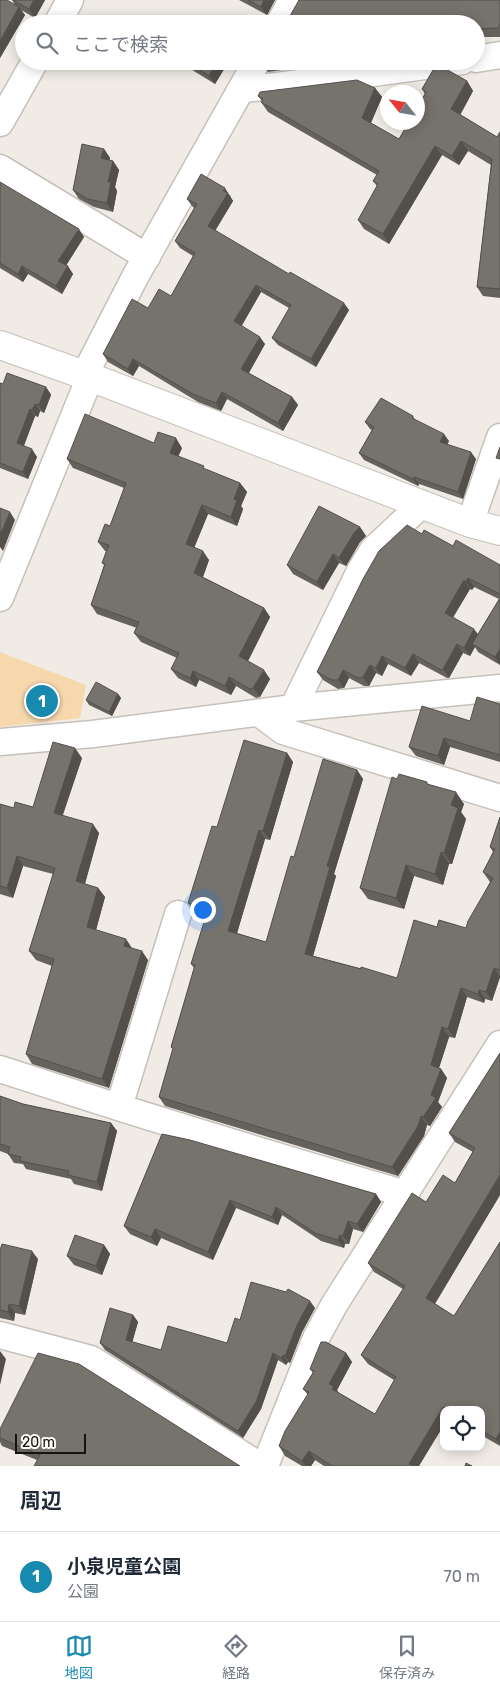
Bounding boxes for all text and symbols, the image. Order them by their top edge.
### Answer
search box [15,15,485,70]
icon: search [33,29,61,57]
text: ここで検索 [73,33,168,56]
north arrow [380,85,425,130]
pin: 1 [26,682,58,720]
your location [190,897,216,923]
map controls [440,1406,485,1451]
button: locate [440,1406,485,1451]
scale bar [15,1431,86,1454]
text: 20 m [22,1434,55,1451]
text: 周辺 [20,1488,62,1513]
text: 小泉児童公園 [67,1555,181,1578]
text: 1 [32,1567,40,1586]
text: 70 m [443,1567,480,1586]
text: 公園 [67,1582,99,1601]
tab: 地図 [65,1632,93,1682]
tab: 経路 [222,1632,250,1682]
tab: 保存済み [379,1632,435,1682]

